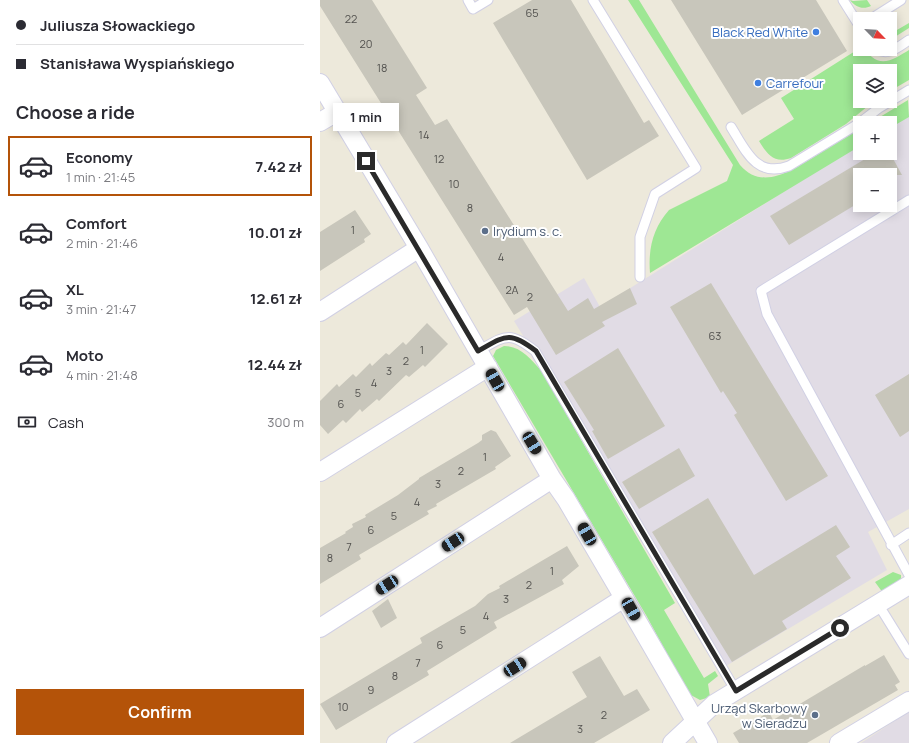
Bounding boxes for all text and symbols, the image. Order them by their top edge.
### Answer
house number: 65 [525,5,539,20]
house number: 22 [345,11,357,26]
north arrow [853,12,897,56]
map controls [853,12,897,212]
text: Juliusza Słowackiego [40,15,195,36]
place label: Black Red White [712,23,808,41]
marker: Black Red White [811,27,821,37]
house number: 20 [360,36,372,51]
text: Stanisława Wyspiańskiego [40,53,235,74]
house number: 18 [377,60,387,75]
button: layers [853,64,897,108]
place label: Carrefour [766,74,824,92]
marker: Carrefour [753,78,763,88]
text: Choose a ride [16,100,135,124]
callout: 1 min [333,103,399,131]
text: 1 min [350,108,382,126]
button: + [853,116,897,160]
house number: 14 [419,127,429,142]
text: Economy [66,147,133,168]
icon: car [18,148,54,184]
house number: 12 [434,151,444,166]
route end [357,152,375,170]
text: 7.42 zł [255,156,302,177]
text: 1 min · 21:45 [66,168,135,186]
button: − [853,168,897,212]
house number: 10 [448,176,460,191]
house number: 8 [467,200,473,215]
text: Comfort [66,213,127,234]
icon: car [18,214,54,250]
text: 10.01 zł [248,222,302,243]
house number: 1 [351,222,355,237]
place label: Irydium s. c. [493,222,562,240]
marker: Irydium s. c. [480,226,490,236]
text: 2 min · 21:46 [66,234,138,252]
house number: 4 [498,249,504,264]
text: XL [66,279,84,300]
icon: car [18,280,54,316]
house number: 2A [505,282,519,297]
text: 12.61 zł [250,288,302,309]
house number: 2 [527,289,533,304]
text: 3 min · 21:47 [66,300,136,318]
house number: 63 [709,328,721,343]
house number: 1 [420,342,424,357]
text: Moto [66,345,103,366]
icon: car [18,346,54,382]
house number: 2 [403,353,409,368]
text: 12.44 zł [247,354,302,375]
house number: 3 [386,363,392,378]
text: 4 min · 21:48 [66,366,138,384]
car [484,367,506,393]
house number: 4 [371,375,377,390]
house number: 5 [355,385,361,400]
house number: 6 [338,396,345,411]
icon: cash [16,411,38,433]
text: Cash [48,412,84,433]
text: 300 m [267,413,304,431]
car [521,430,543,456]
house number: 1 [483,449,487,464]
house number: 2 [458,463,464,478]
house number: 3 [435,476,441,491]
house number: 4 [414,494,420,509]
house number: 5 [391,508,397,523]
car [576,521,598,547]
house number: 6 [368,522,375,537]
car [440,530,466,554]
house number: 7 [346,539,352,554]
house number: 8 [327,550,333,565]
house number: 1 [550,563,554,578]
car [374,573,400,597]
house number: 2 [526,577,532,592]
house number: 3 [503,591,509,606]
car [620,596,642,622]
house number: 4 [483,608,489,623]
route start [831,619,849,637]
house number: 5 [460,622,466,637]
house number: 6 [437,637,444,652]
house number: 7 [415,655,421,670]
car [502,655,528,679]
house number: 8 [392,668,398,683]
house number: 9 [368,682,375,697]
button: Confirm [16,689,304,735]
house number: 10 [337,699,349,714]
place label: Urząd Skarbowy w Sieradzu [711,699,807,732]
house number: 2 [601,707,607,722]
marker: Urząd Skarbowy w Sieradzu [810,710,820,720]
house number: 3 [577,721,583,736]

